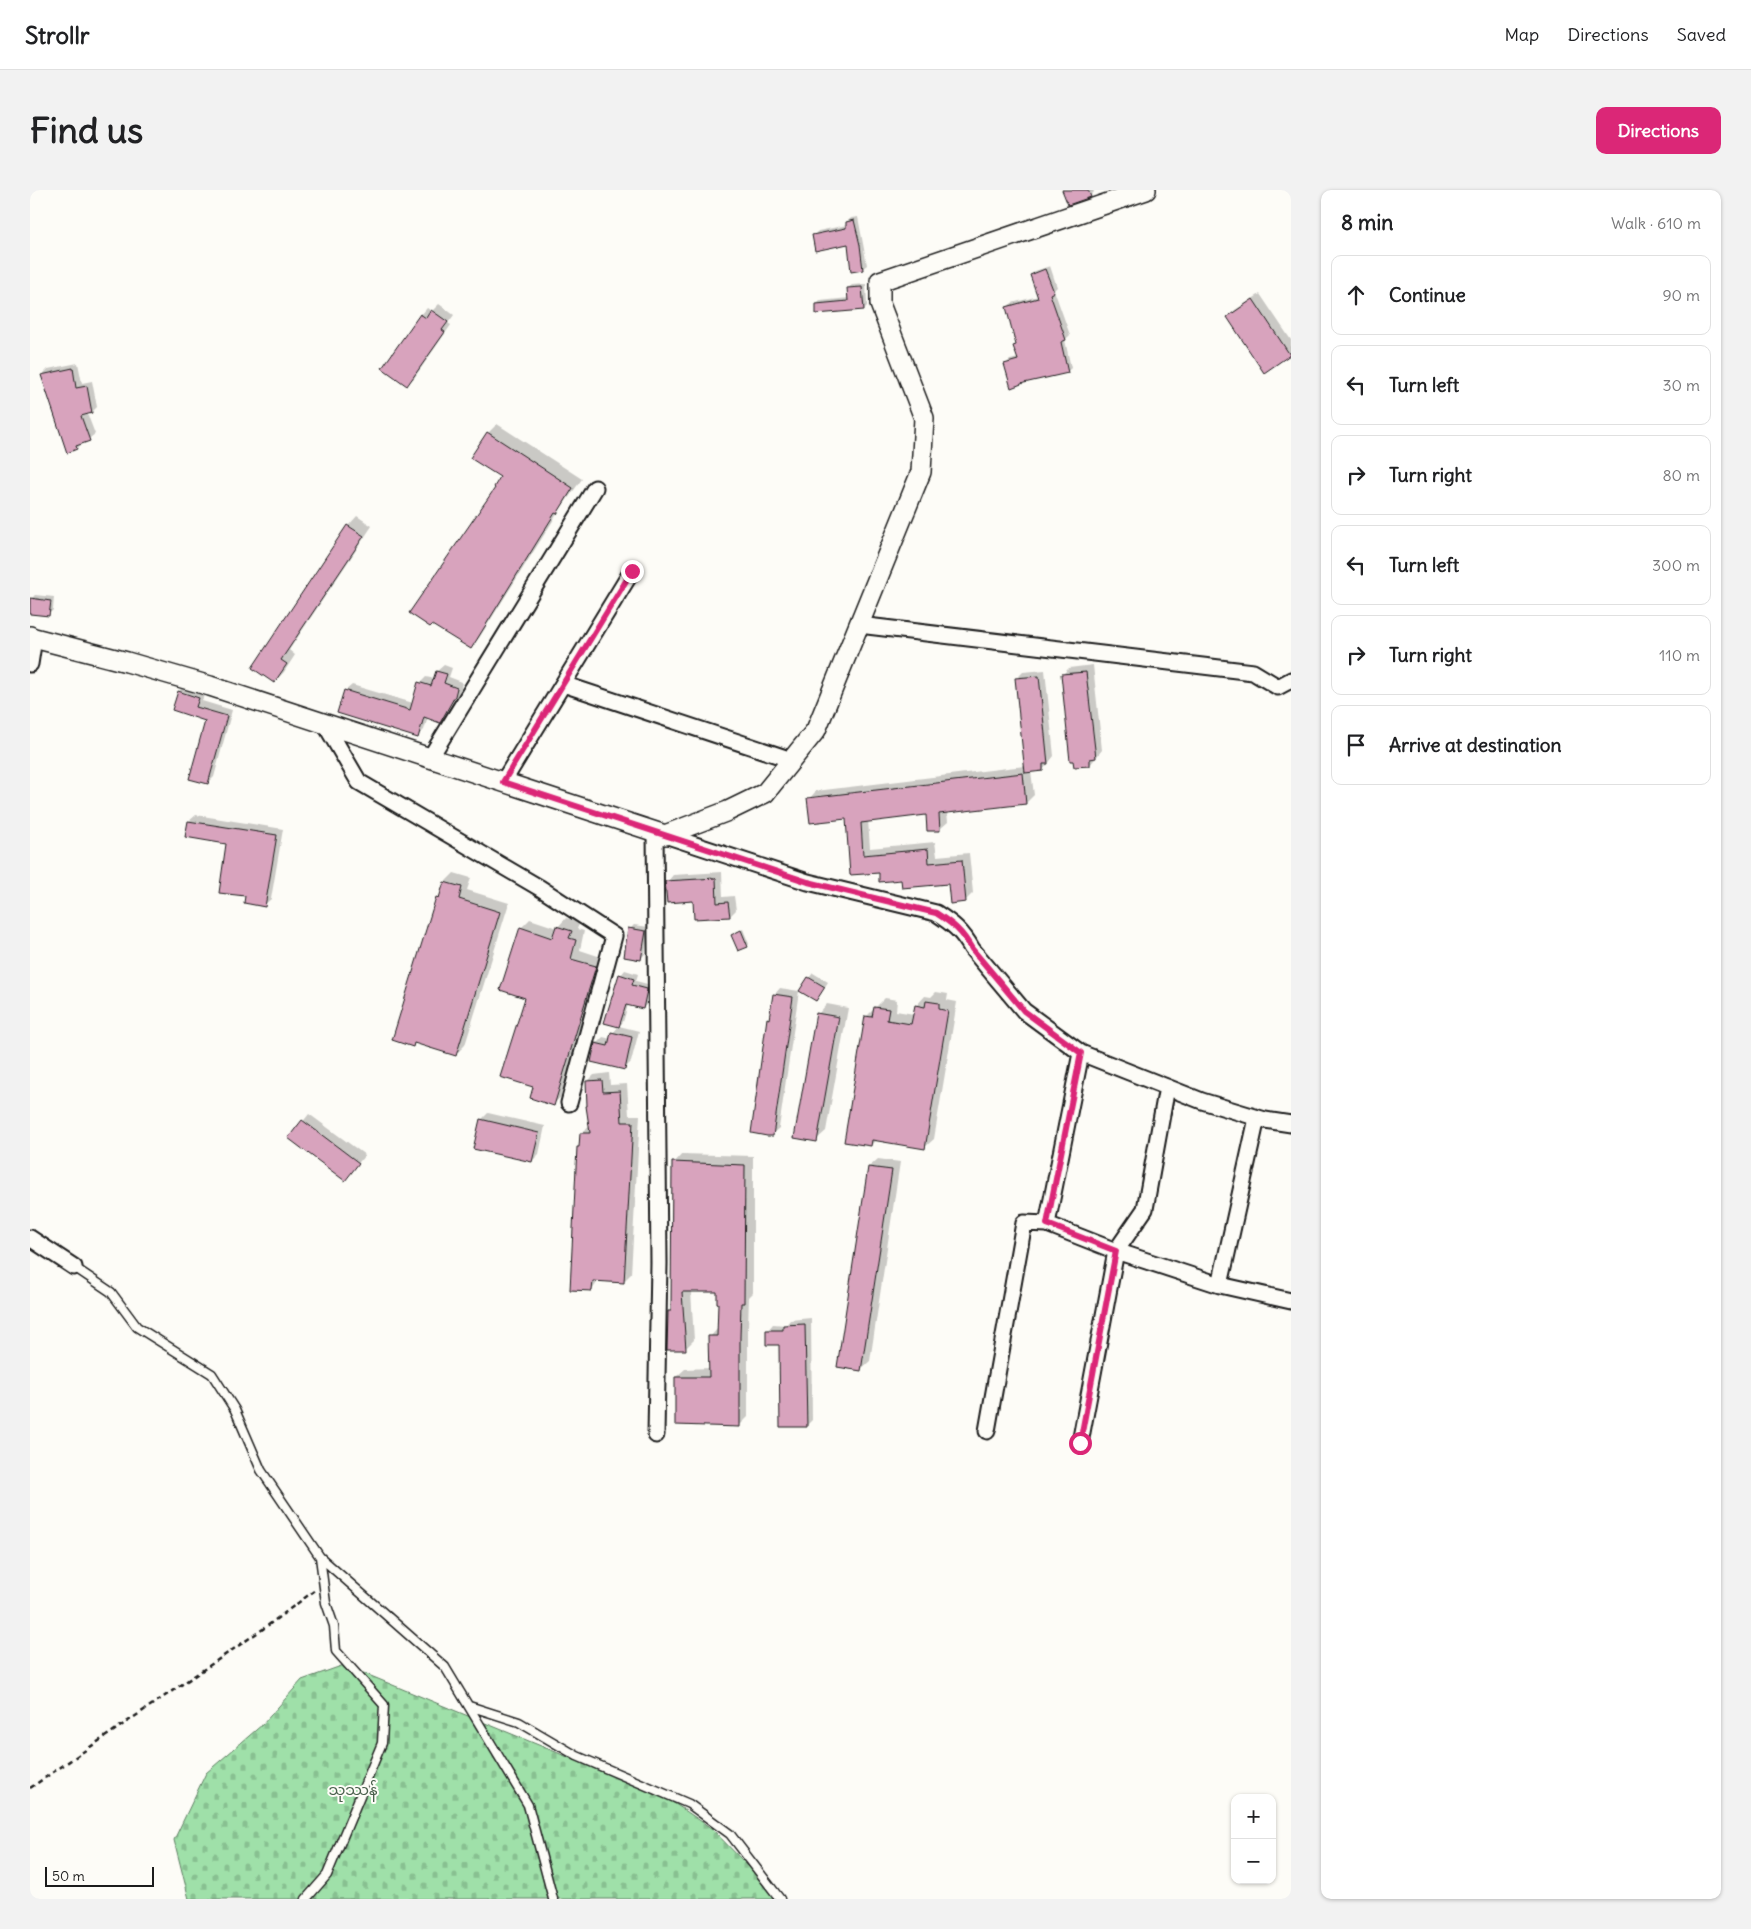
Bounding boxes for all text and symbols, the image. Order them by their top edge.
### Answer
text: Strollr [25,20,90,50]
text: Map [1504,23,1539,46]
text: Directions [1567,23,1649,46]
text: Saved [1677,23,1726,46]
button: Directions [1596,107,1721,154]
text: Find us [30,108,143,152]
text: 8 min [1341,209,1393,236]
text: Walk · 610 m [1611,213,1701,233]
icon: ahead [1342,281,1370,309]
text: Continue [1389,283,1466,307]
text: 90 m [1662,285,1700,305]
icon: left [1342,371,1370,399]
text: Turn left [1389,373,1459,397]
text: 30 m [1663,375,1700,395]
icon: right [1342,461,1370,489]
text: Turn right [1389,463,1472,487]
text: 80 m [1662,465,1700,485]
icon: left [1342,551,1370,579]
text: Turn left [1389,553,1459,577]
text: 300 m [1652,555,1700,575]
route end [621,560,644,583]
icon: right [1342,641,1370,669]
text: Turn right [1389,643,1472,667]
text: 110 m [1659,645,1700,665]
icon: arrive [1342,731,1370,759]
text: Arrive at destination [1389,733,1562,757]
route start [1069,1432,1092,1455]
park label: သုဿန် [328,1780,378,1802]
map controls [1231,1794,1276,1884]
button: + [1231,1794,1276,1839]
button: − [1231,1839,1276,1884]
scale bar [45,1864,154,1887]
text: 50 m [52,1867,85,1885]

